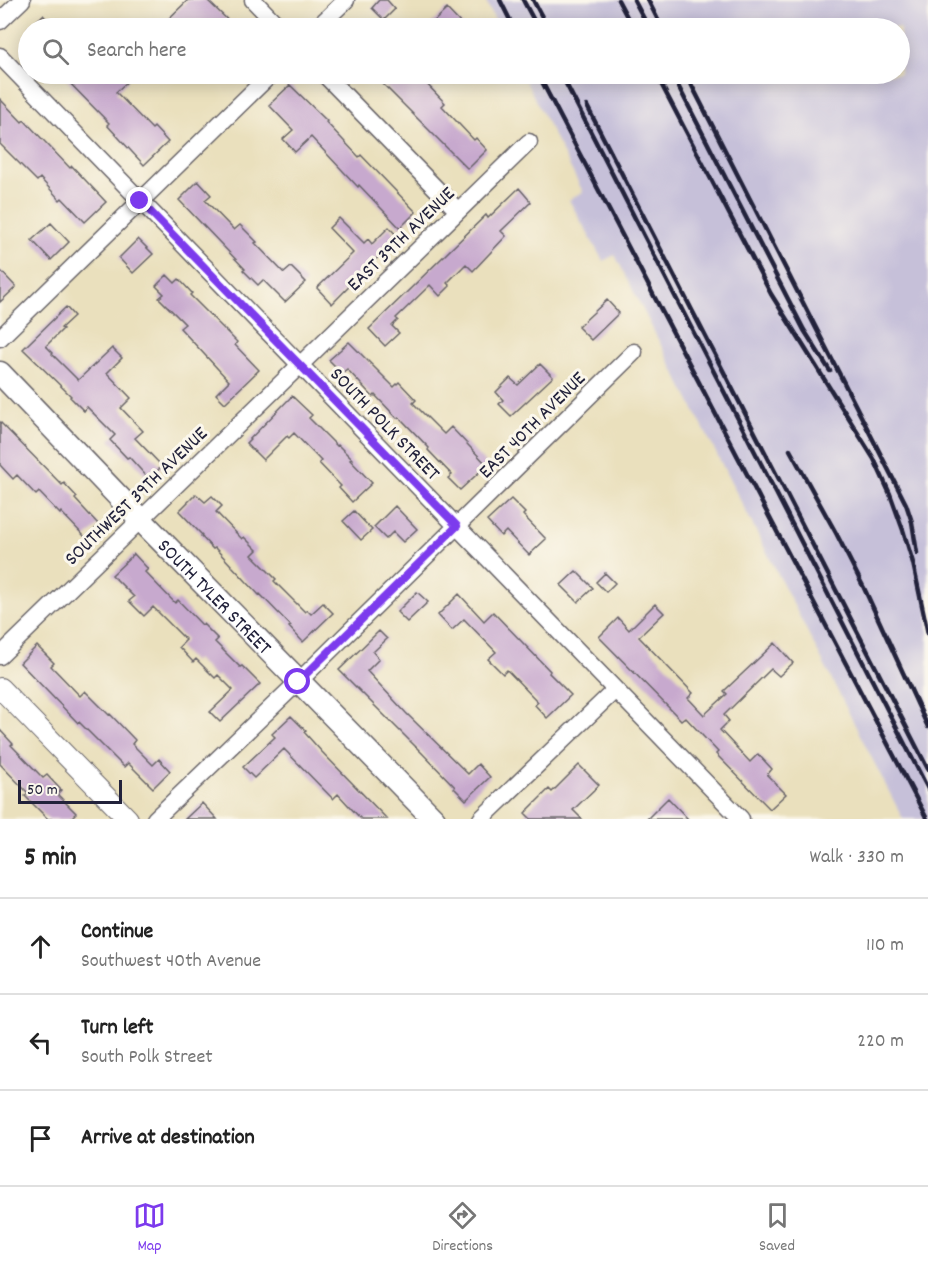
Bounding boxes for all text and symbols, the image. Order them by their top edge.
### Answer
search box [18,18,910,84]
icon: search [39,35,72,68]
text: Search here [87,36,186,67]
street label: EAST 39TH AVENUE [342,181,462,299]
route end [126,187,152,213]
street label: SOUTH POLK STREET [322,362,445,488]
street label: EAST 40TH AVENUE [473,366,593,486]
street label: SOUTHWEST 39TH AVENUE [59,421,215,573]
street label: SOUTH TYLER STREET [150,534,277,662]
route start [284,668,310,694]
scale bar [18,777,122,804]
text: 50 m [27,779,58,802]
text: 5 min [24,840,77,877]
text: Walk · 330 m [809,844,904,872]
text: Continue [81,917,153,948]
icon: ahead [24,930,57,963]
text: 110 m [866,932,904,960]
text: Southwest 40th Avenue [81,948,261,976]
text: Turn left [81,1013,153,1044]
icon: left [24,1026,57,1059]
text: 220 m [857,1028,904,1056]
text: South Polk Street [81,1044,213,1072]
icon: arrive [24,1122,57,1155]
text: Arrive at destination [81,1123,255,1154]
tab: Map [133,1199,166,1258]
tab: Directions [432,1199,493,1258]
tab: Saved [759,1199,795,1258]

